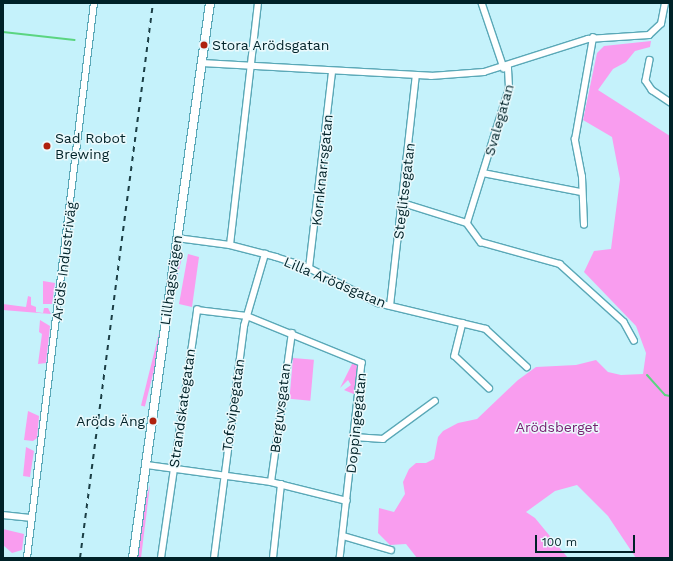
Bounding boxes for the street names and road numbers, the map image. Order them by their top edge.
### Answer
street label: Svalegatan [481,82,517,158]
street label: Kornknarrsgatan [308,113,336,227]
street label: Steglitsegatan [390,142,418,240]
street label: Aröds Industriväg [48,201,80,321]
street label: Lillhagsvägen [156,234,186,326]
street label: Lilla Arödsgatan [281,253,389,311]
street label: Strandskategatan [165,347,199,469]
street label: Tofsvipegatan [218,358,248,452]
street label: Berguvsgatan [266,362,294,454]
street label: Doppingegatan [342,372,370,474]

